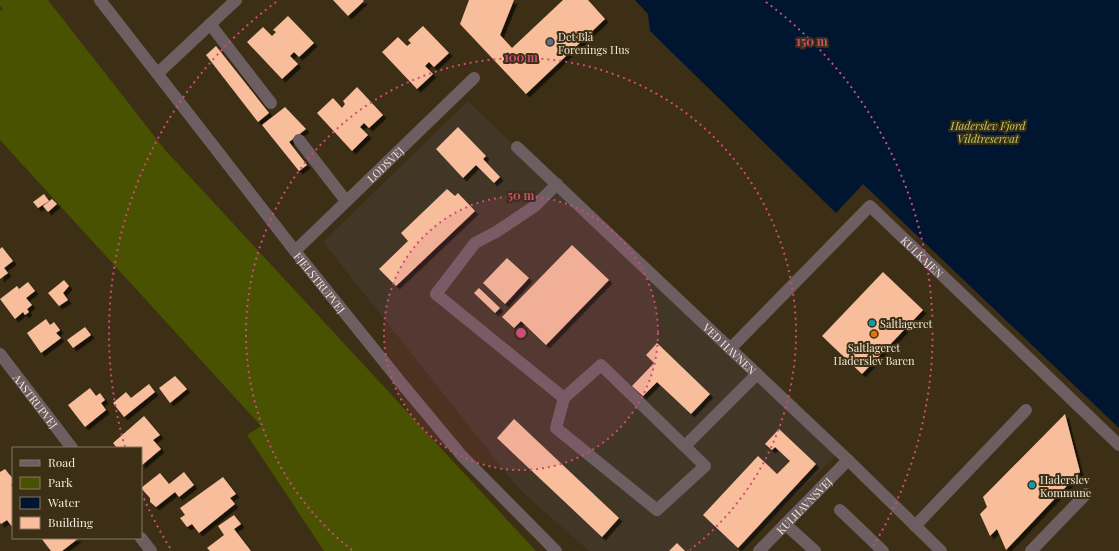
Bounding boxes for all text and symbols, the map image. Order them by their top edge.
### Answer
place label: Det Blå Forenings Hus [558,29,630,57]
text: 150 m [796,33,828,49]
marker: Det Blå Forenings Hus [545,37,555,47]
text: 100 m [504,49,538,65]
park label: Haderslev Fjord Vildtreservat [950,118,1026,146]
street label: LODSVEJ [363,143,407,185]
text: 50 m [508,187,535,203]
street label: KULKAJEN [898,233,947,281]
street label: FJELSTRUPVEJ [291,249,349,316]
place label: Saltlageret [880,316,933,331]
marker: Saltlageret [867,318,877,328]
street label: VED HAVNEN [699,319,760,377]
centre of rings [514,326,528,340]
marker: Saltlageret Haderslev Baren [869,329,879,339]
place label: Saltlageret Haderslev Baren [833,340,915,368]
street label: AASTRUPVEJ [10,370,62,431]
legend [12,447,142,539]
text: Road [48,454,75,470]
place label: Haderslev Kommune [1040,472,1092,500]
street label: KULHAVNSVEJ [773,473,835,537]
text: Park [48,474,73,490]
marker: Haderslev Kommune [1027,480,1037,490]
text: Water [47,494,81,510]
text: Building [48,514,94,530]

